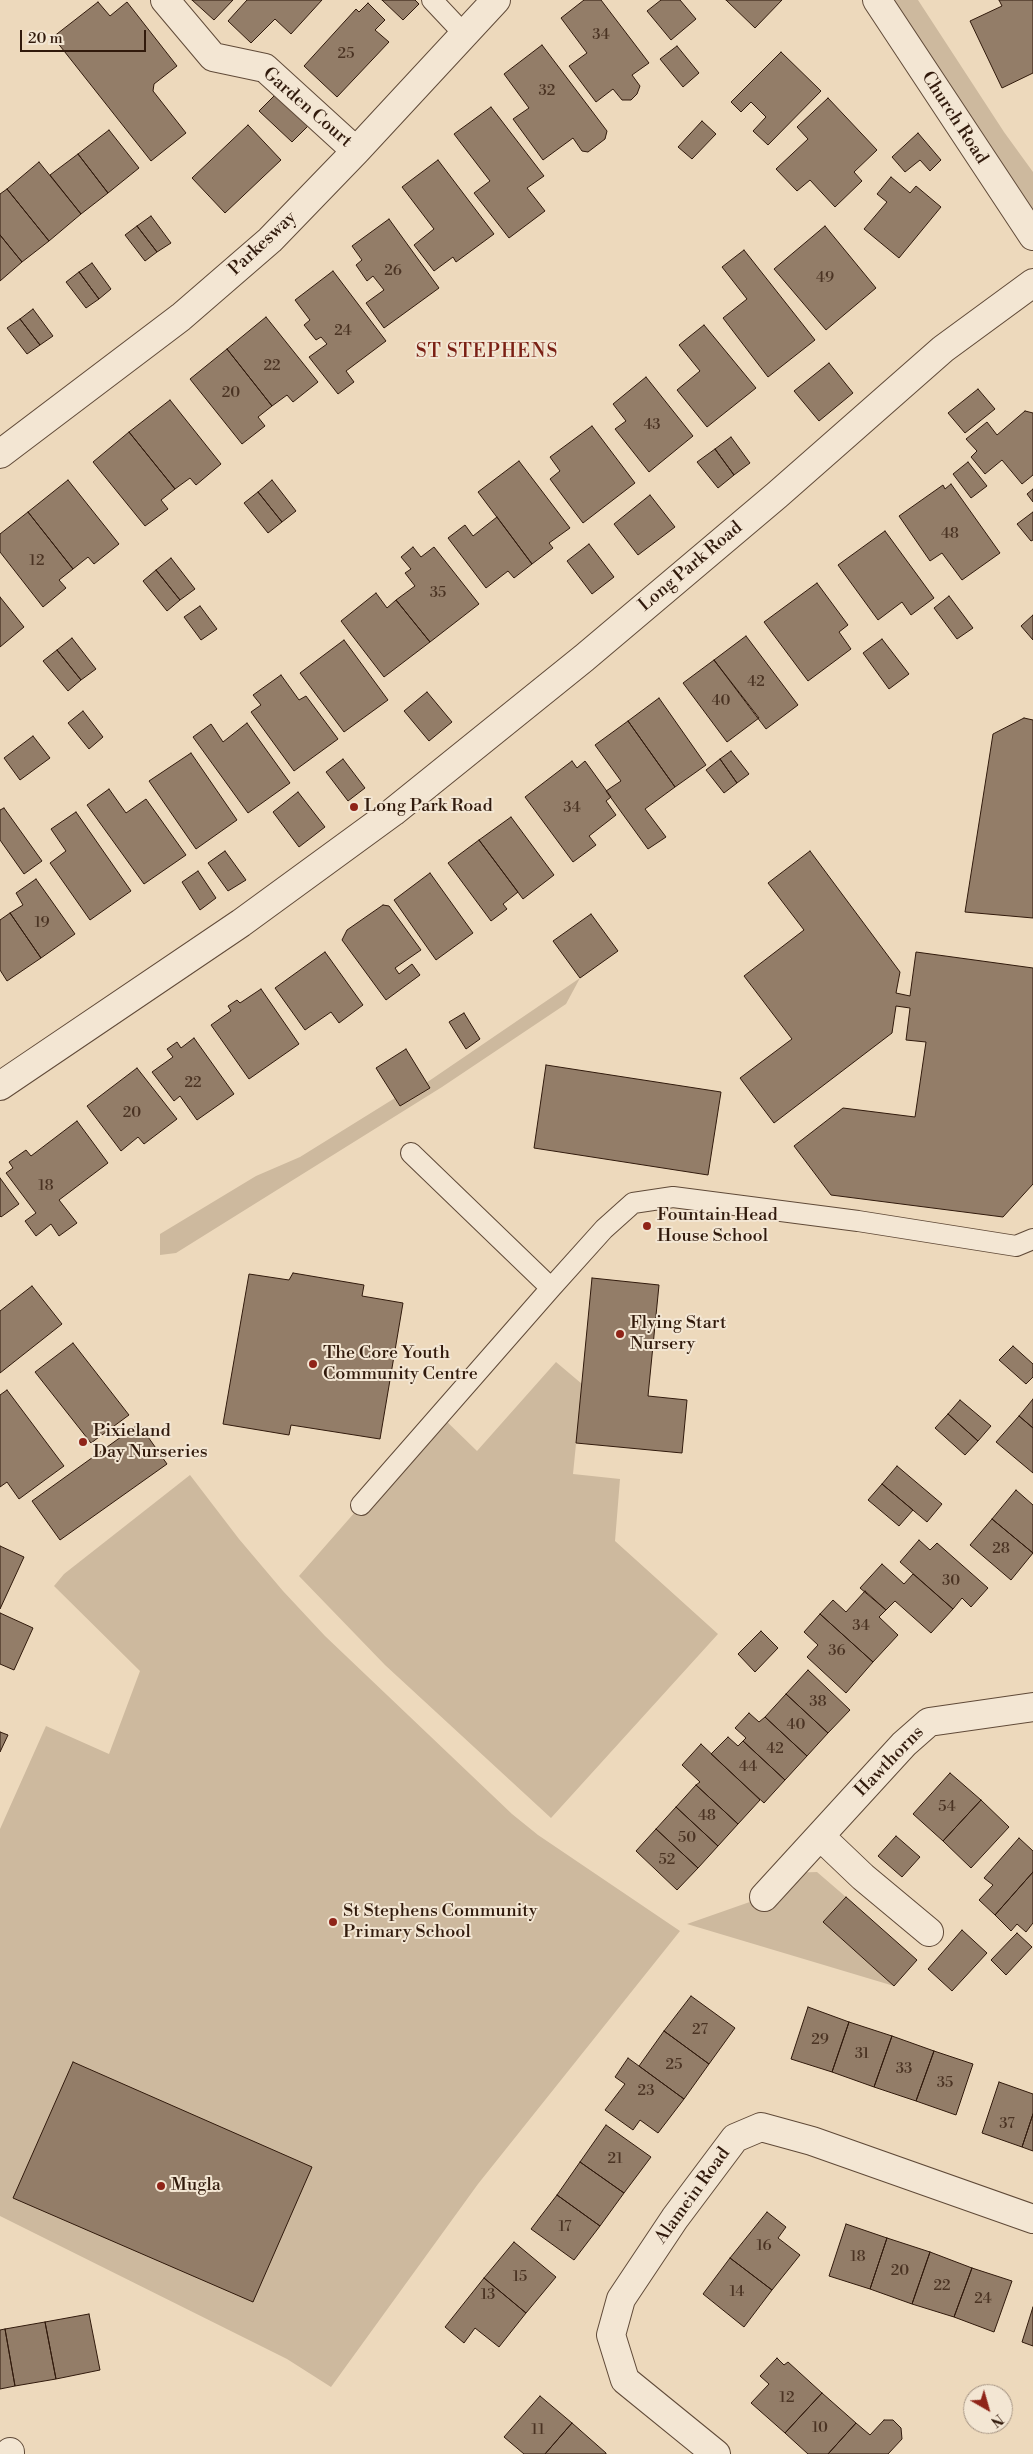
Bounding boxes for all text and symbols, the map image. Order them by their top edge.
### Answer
scale bar [22,20,149,52]
house number: 34 [592,26,610,44]
text: 20 m [28,29,63,48]
house number: 25 [338,45,354,63]
street label: Garden Court [258,63,356,153]
street label: Church Road [916,68,992,168]
house number: 32 [539,82,555,100]
street label: Parkesway [225,207,301,281]
house number: 26 [384,262,402,280]
house number: 49 [816,269,834,287]
house number: 24 [334,322,352,340]
district label: ST STEPHENS [414,341,560,363]
house number: 22 [263,357,281,375]
house number: 20 [222,384,240,402]
house number: 43 [643,416,661,434]
street label: Long Park Road [635,517,747,617]
house number: 48 [941,525,959,543]
house number: 12 [29,552,45,570]
house number: 35 [430,584,446,602]
house number: 42 [747,673,765,691]
house number: 40 [712,692,730,710]
place label: Long Park Road [364,796,493,818]
house number: 34 [563,799,581,817]
marker: Long Park Road [348,801,360,813]
house number: 19 [34,914,50,932]
house number: 22 [184,1074,202,1092]
house number: 20 [123,1104,141,1122]
house number: 18 [38,1177,54,1195]
place label: Fountain Head House School [657,1205,778,1248]
marker: Fountain Head House School [641,1220,653,1232]
place label: Flying Start Nursery [630,1313,726,1356]
marker: Flying Start Nursery [614,1328,626,1340]
place label: The Core Youth Community Centre [323,1343,478,1386]
marker: The Core Youth Community Centre [307,1358,319,1370]
place label: Pixieland Day Nurseries [93,1421,208,1464]
marker: Pixieland Day Nurseries [77,1436,89,1448]
house number: 28 [992,1540,1010,1558]
house number: 30 [942,1572,960,1590]
house number: 34 [852,1617,870,1635]
house number: 36 [828,1642,846,1660]
house number: 38 [809,1693,827,1711]
house number: 40 [787,1716,805,1734]
street label: Hawthorns [851,1722,929,1802]
house number: 42 [766,1740,784,1758]
house number: 44 [739,1758,757,1776]
house number: 54 [938,1798,956,1816]
house number: 48 [698,1807,716,1825]
house number: 50 [678,1829,696,1847]
house number: 52 [659,1851,675,1869]
place label: St Stephens Community Primary School [343,1901,537,1944]
marker: St Stephens Community Primary School [327,1916,339,1928]
house number: 27 [692,2021,708,2039]
house number: 29 [811,2031,829,2049]
house number: 31 [855,2045,869,2063]
house number: 25 [666,2056,682,2074]
house number: 33 [896,2060,912,2078]
house number: 35 [937,2074,953,2092]
house number: 23 [638,2082,654,2100]
house number: 37 [999,2115,1015,2133]
street label: Alamein Road [651,2144,735,2248]
house number: 21 [607,2150,623,2168]
place label: Mugla [171,2175,221,2197]
marker: Mugla [155,2180,167,2192]
house number: 17 [558,2218,572,2236]
house number: 16 [756,2237,772,2255]
house number: 18 [850,2248,866,2266]
house number: 20 [891,2262,909,2280]
house number: 15 [513,2268,527,2286]
house number: 22 [933,2277,951,2295]
house number: 14 [730,2283,744,2301]
house number: 13 [481,2286,495,2304]
house number: 24 [974,2290,992,2308]
north arrow [963,2384,1013,2434]
house number: 12 [779,2389,795,2407]
text: N [987,2410,1007,2431]
house number: 10 [812,2419,828,2437]
house number: 11 [531,2421,545,2439]

